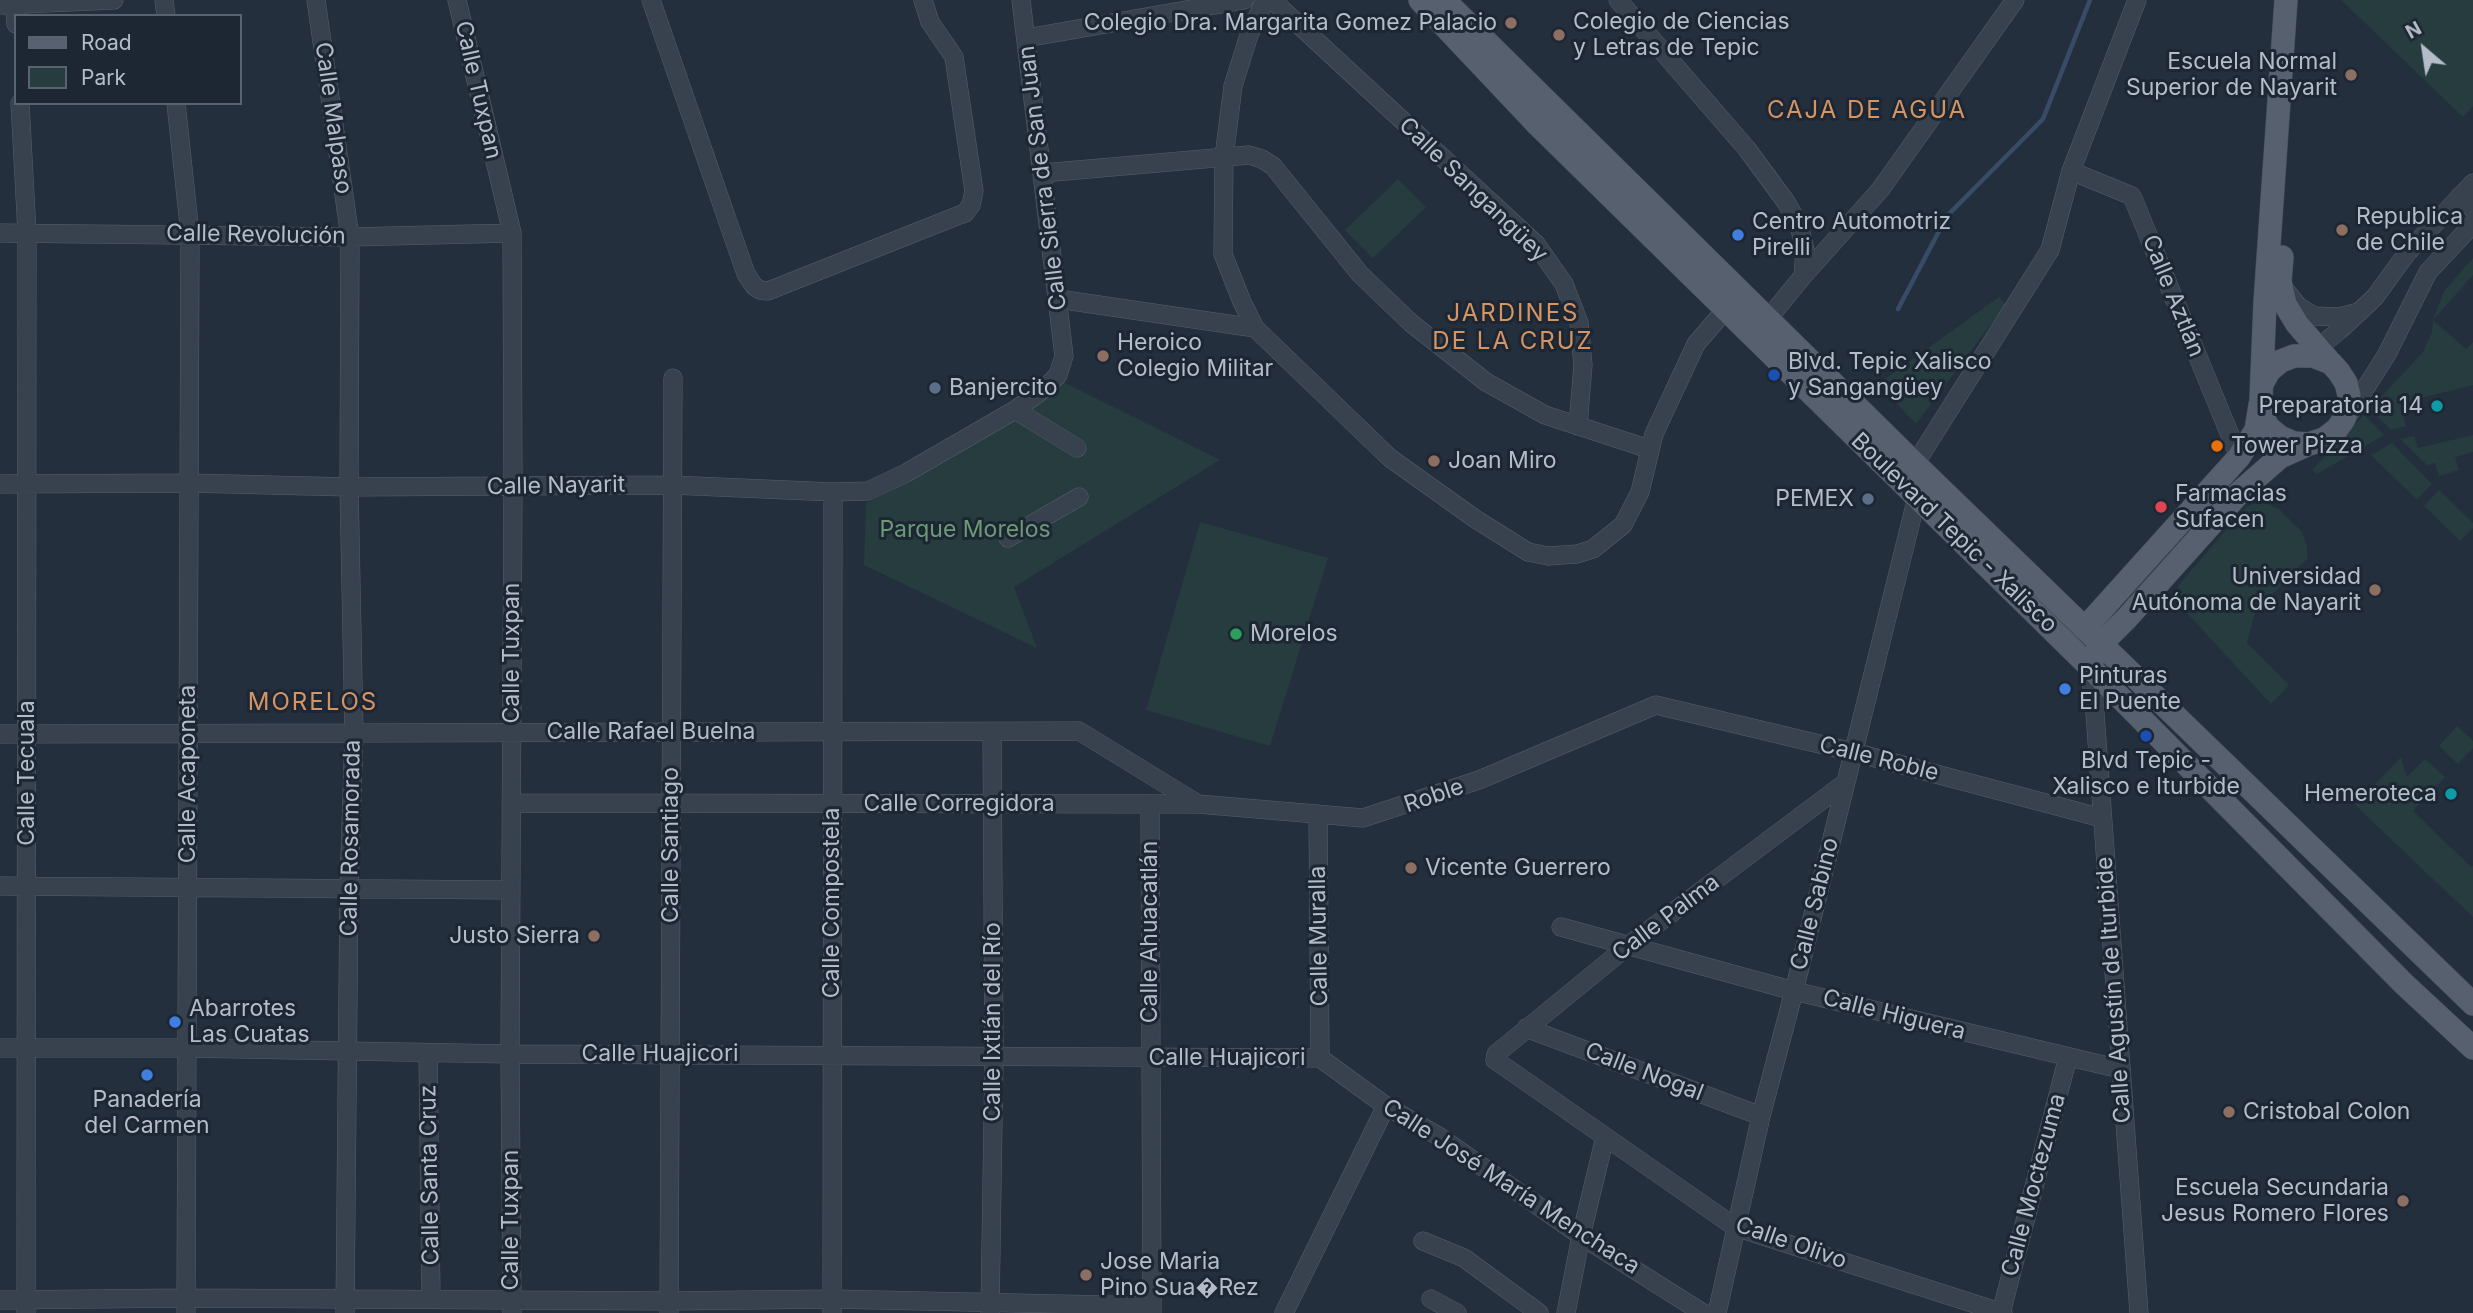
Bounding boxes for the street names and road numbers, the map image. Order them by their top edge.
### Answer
street label: Calle Tuxpan [449,18,507,162]
street label: Calle Malpaso [309,40,357,196]
street label: Calle Sierra de San Juan [1013,44,1073,312]
street label: Calle Sangangüey [1393,112,1553,268]
street label: Calle Revolución [166,220,346,250]
street label: Calle Aztlán [2136,231,2210,361]
street label: Boulevard Tepic - Xalisco [1845,427,2063,639]
street label: Calle Nayarit [487,471,625,501]
street label: Calle Tuxpan [498,583,526,723]
street label: Calle Acaponeta [174,685,202,863]
street label: Calle Tecuala [13,700,41,846]
street label: Calle Rafael Buelna [547,718,755,746]
street label: Calle Roble [1816,731,1942,787]
street label: Calle Rosamorada [335,739,367,937]
street label: Calle Santiago [657,767,685,923]
street label: Roble [1401,773,1467,819]
street label: Calle Corregidora [863,790,1055,818]
street label: Calle Compostela [818,808,846,998]
street label: Calle Sabino [1785,835,1845,973]
street label: Calle Ahuacatlán [1136,841,1164,1023]
street label: Calle Agustín de Iturbide [2091,856,2137,1124]
street label: Calle Muralla [1304,865,1334,1007]
street label: Calle Palma [1607,869,1725,967]
street label: Calle Ixtlán del Río [979,922,1007,1122]
street label: Calle Higuera [1820,984,1968,1046]
street label: Calle Nogal [1581,1037,1707,1107]
street label: Calle Huajicori [581,1040,739,1068]
street label: Calle Huajicori [1148,1044,1306,1072]
street label: Calle Santa Cruz [415,1084,445,1266]
street label: Calle Moctezuma [1996,1091,2072,1279]
street label: Calle José María Menchaca [1377,1093,1645,1281]
street label: Calle Tuxpan [497,1150,525,1290]
street label: Calle Olivo [1732,1211,1850,1275]

